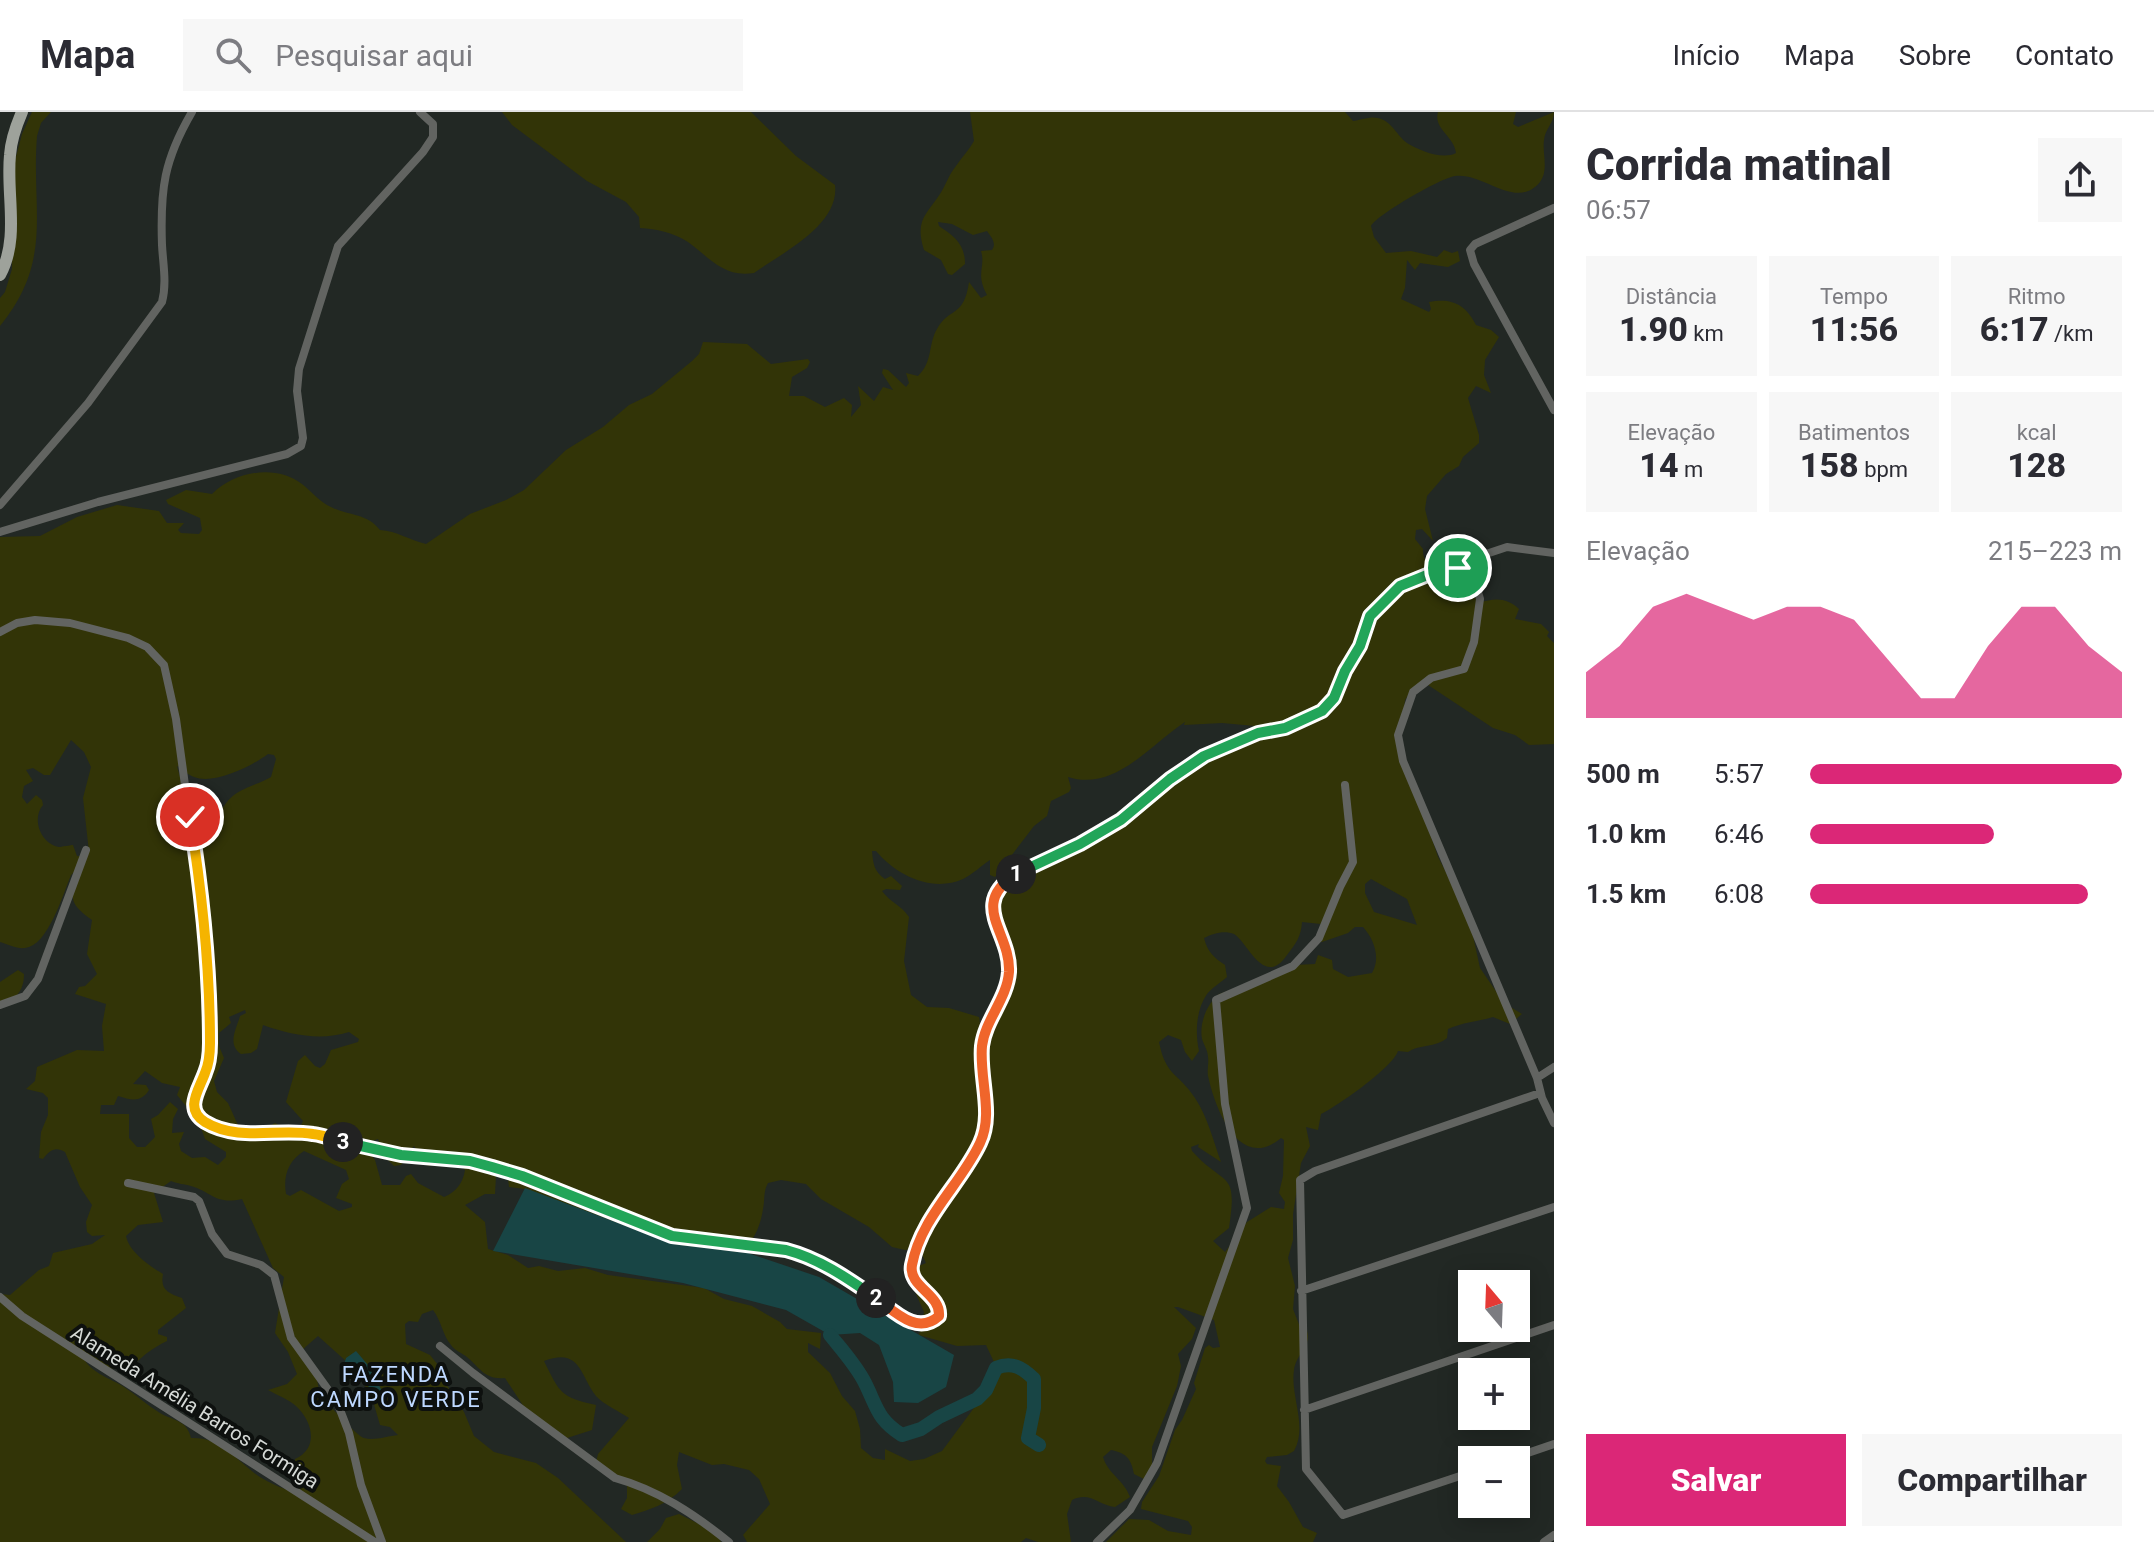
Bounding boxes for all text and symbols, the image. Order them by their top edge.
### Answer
search box [183,19,743,91]
text: Mapa [40,33,135,77]
icon: search [211,33,255,77]
text: Pesquisar aqui [275,38,473,73]
text: Início [1673,39,1740,72]
text: Mapa [1784,39,1855,72]
text: Sobre [1899,39,1971,72]
text: Contato [2015,39,2114,72]
button: share [2038,138,2122,222]
text: Corrida matinal [1586,139,1892,191]
text: 06:57 [1586,195,1651,225]
text: Distância [1626,284,1717,309]
text: Tempo [1820,284,1888,309]
text: Ritmo [2008,284,2066,309]
text: 1.90 [1619,309,1688,349]
text: 11:56 [1810,309,1898,349]
text: 6:17 [1980,309,2049,349]
text: km [1688,321,1724,346]
text: /km [2049,321,2094,346]
text: Elevação [1627,420,1715,445]
text: Batimentos [1798,420,1910,445]
text: kcal [2017,420,2057,445]
text: 14 [1639,445,1679,485]
text: 158 [1800,445,1859,485]
text: 128 [2007,445,2066,485]
text: m [1679,457,1703,482]
text: bpm [1859,457,1908,482]
pin [1424,534,1492,602]
text: Elevação [1586,536,1690,566]
text: 215–223 m [1988,536,2122,566]
icon: arrive [1436,546,1480,590]
text: 500 m [1586,759,1660,789]
text: 5:57 [1714,759,1764,789]
pin [156,783,224,851]
icon: check [168,795,212,839]
text: 1.0 km [1586,819,1666,849]
text: 6:46 [1714,819,1764,849]
pin: 1 [996,854,1036,894]
text: 1 [1010,861,1022,886]
text: 1.5 km [1586,879,1666,909]
text: 6:08 [1714,879,1764,909]
pin: 3 [323,1122,363,1162]
text: 3 [337,1129,349,1154]
north arrow [1458,1270,1530,1342]
map controls [1458,1270,1530,1518]
pin: 2 [856,1278,896,1318]
text: 2 [870,1285,882,1310]
street label: Alameda Amélia Barros Formiga [67,1321,323,1493]
button: + [1458,1358,1530,1430]
district label: FAZENDA CAMPO VERDE [310,1362,482,1412]
button: Salvar [1586,1434,1846,1526]
button: Compartilhar [1862,1434,2122,1526]
button: − [1458,1446,1530,1518]

